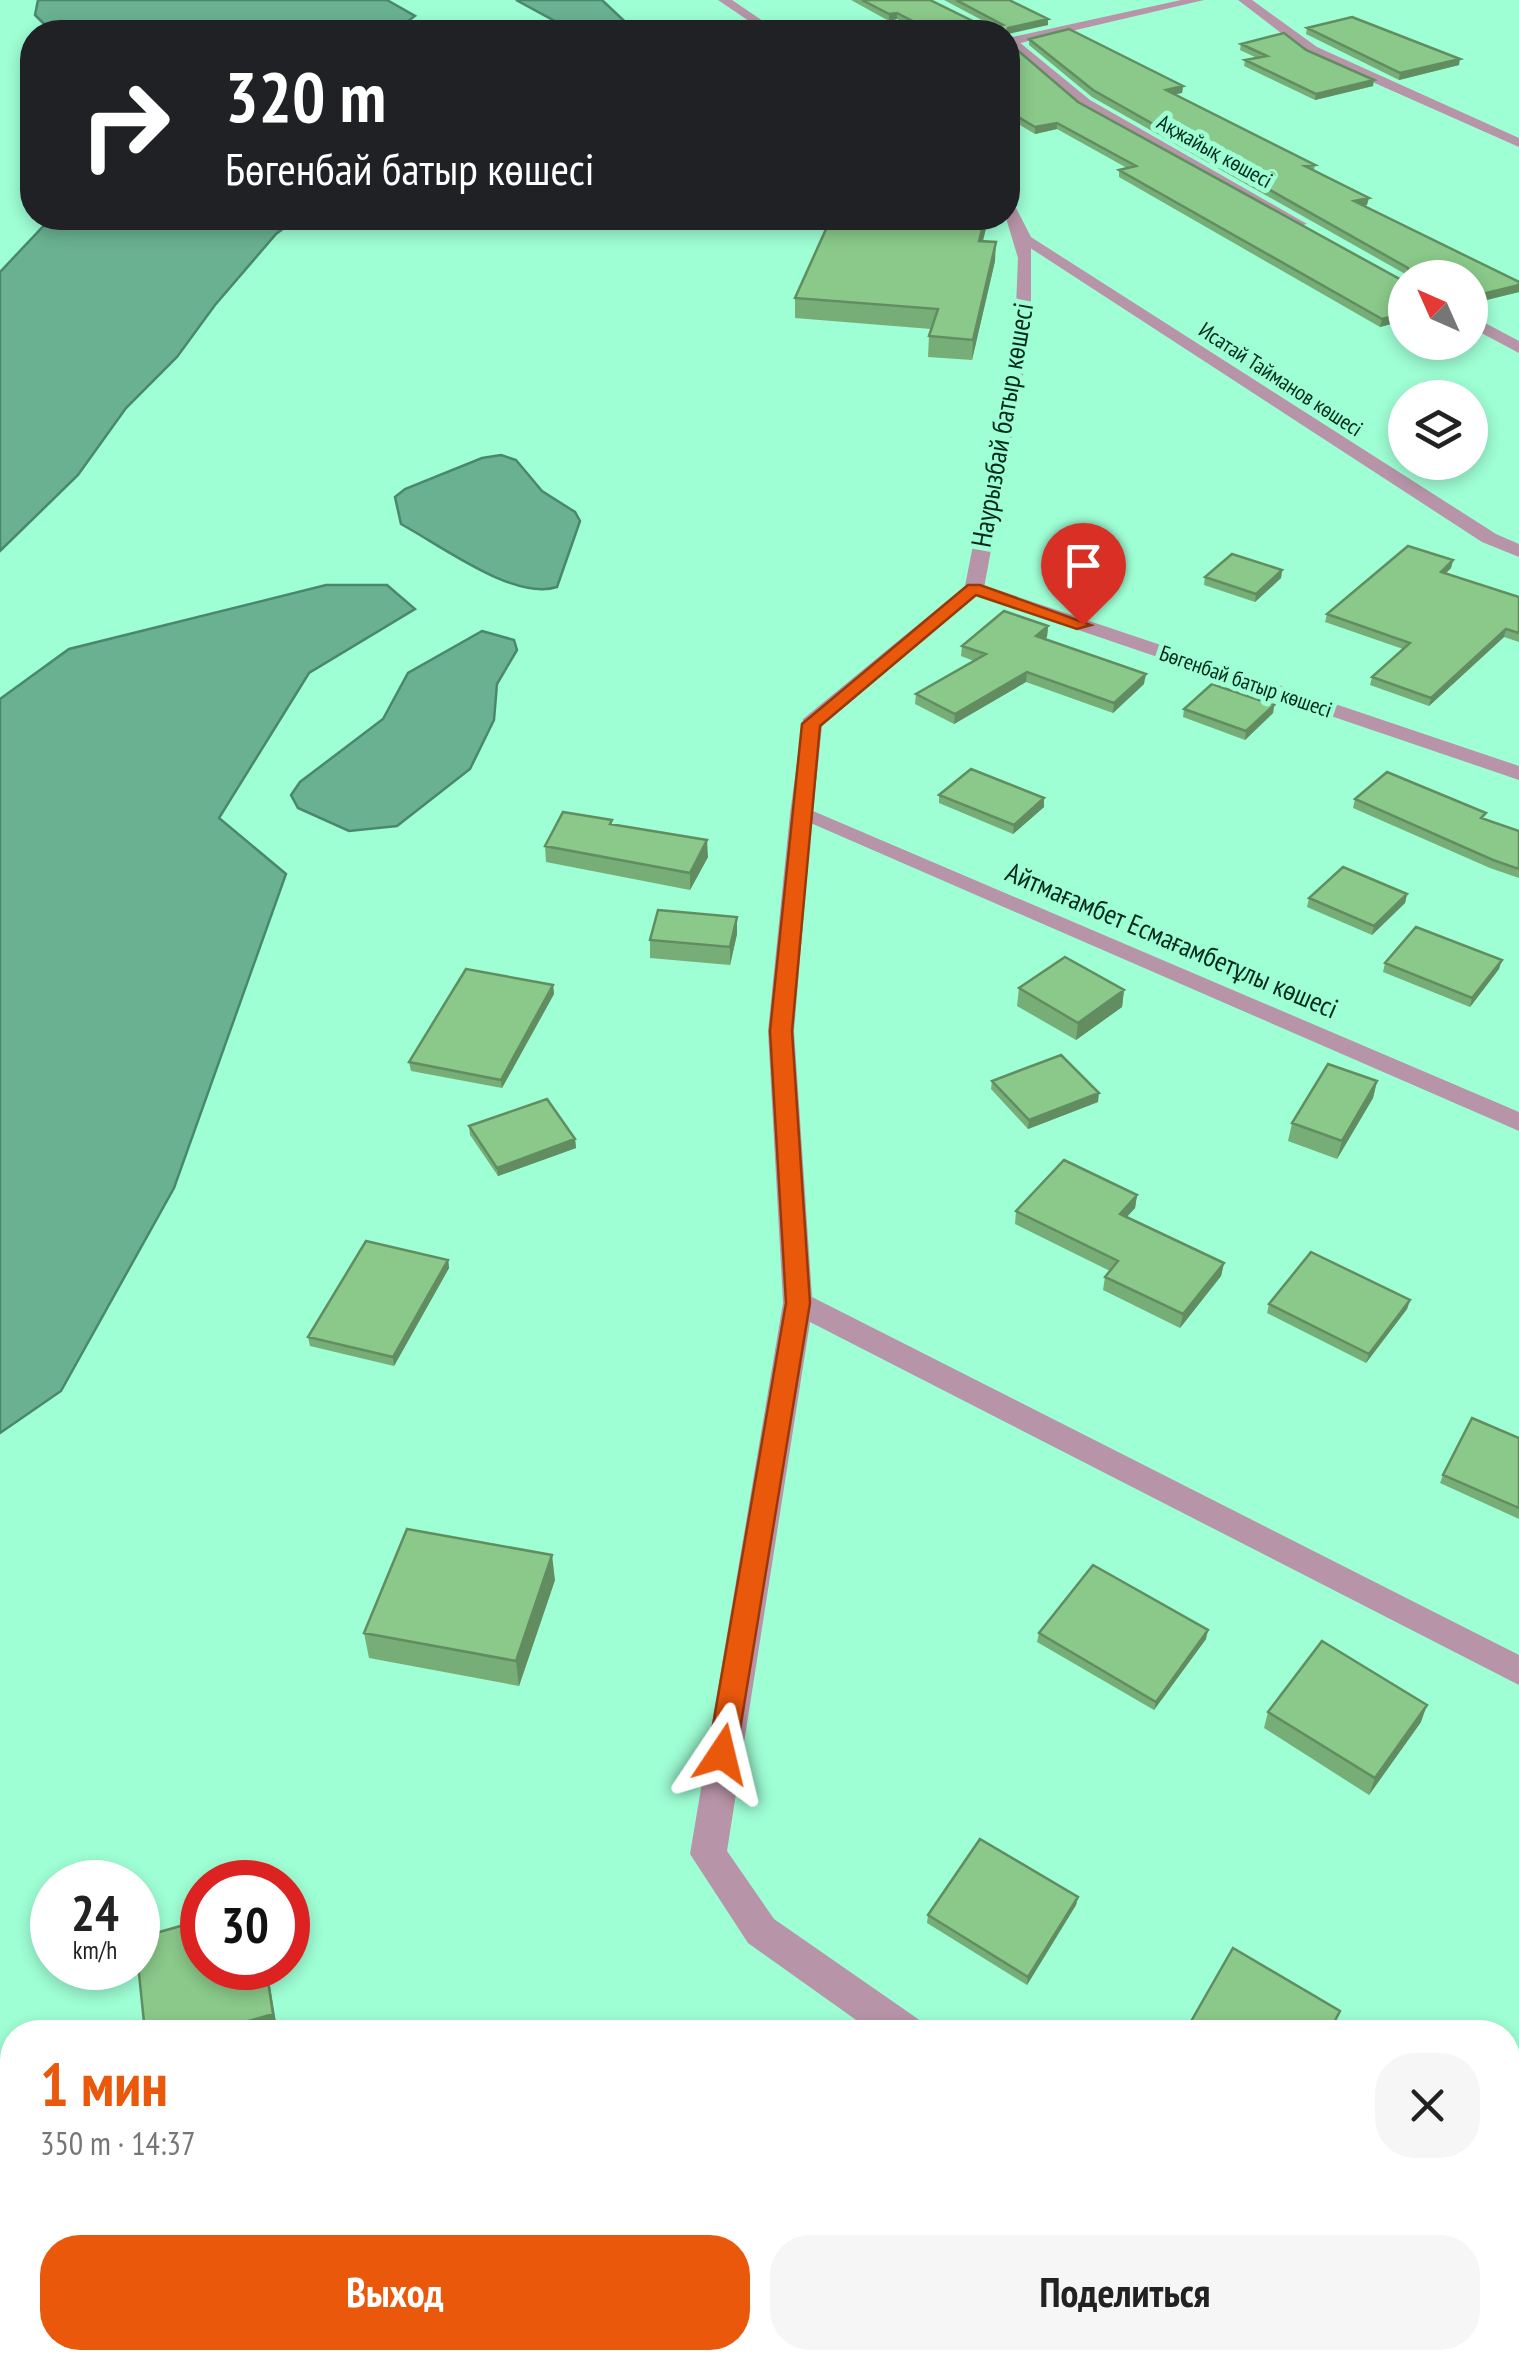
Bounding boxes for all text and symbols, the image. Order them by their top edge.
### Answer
text: 320 m [225,51,386,141]
icon: right [60,60,190,190]
street label: Ақжайық көшесі [1152,108,1278,194]
text: Бөгенбай батыр көшесі [225,139,595,197]
north arrow [1388,260,1488,360]
map controls [1388,260,1488,480]
street label: Наурызбай батыр көшесі [962,300,1041,550]
street label: Исатай Тайманов көшесі [1194,316,1368,442]
button: layers [1388,380,1488,480]
pin [1041,523,1126,626]
icon: arrive [1056,538,1111,593]
street label: Бөгенбай батыр көшесі [1156,638,1336,724]
street label: Айтмағамбет Есмағамбетұлы көшесі [1000,853,1344,1026]
position arrow [670,1702,774,1806]
speed limit sign: 30 [180,1860,310,1990]
text: 24 [71,1880,119,1945]
text: km/h [73,1934,117,1966]
text: 1 мин [40,2045,168,2123]
button: close [1375,2053,1480,2158]
text: 350 m · 14:37 [40,2122,195,2164]
button: Выход [40,2235,750,2350]
button: Поделиться [770,2235,1480,2350]

